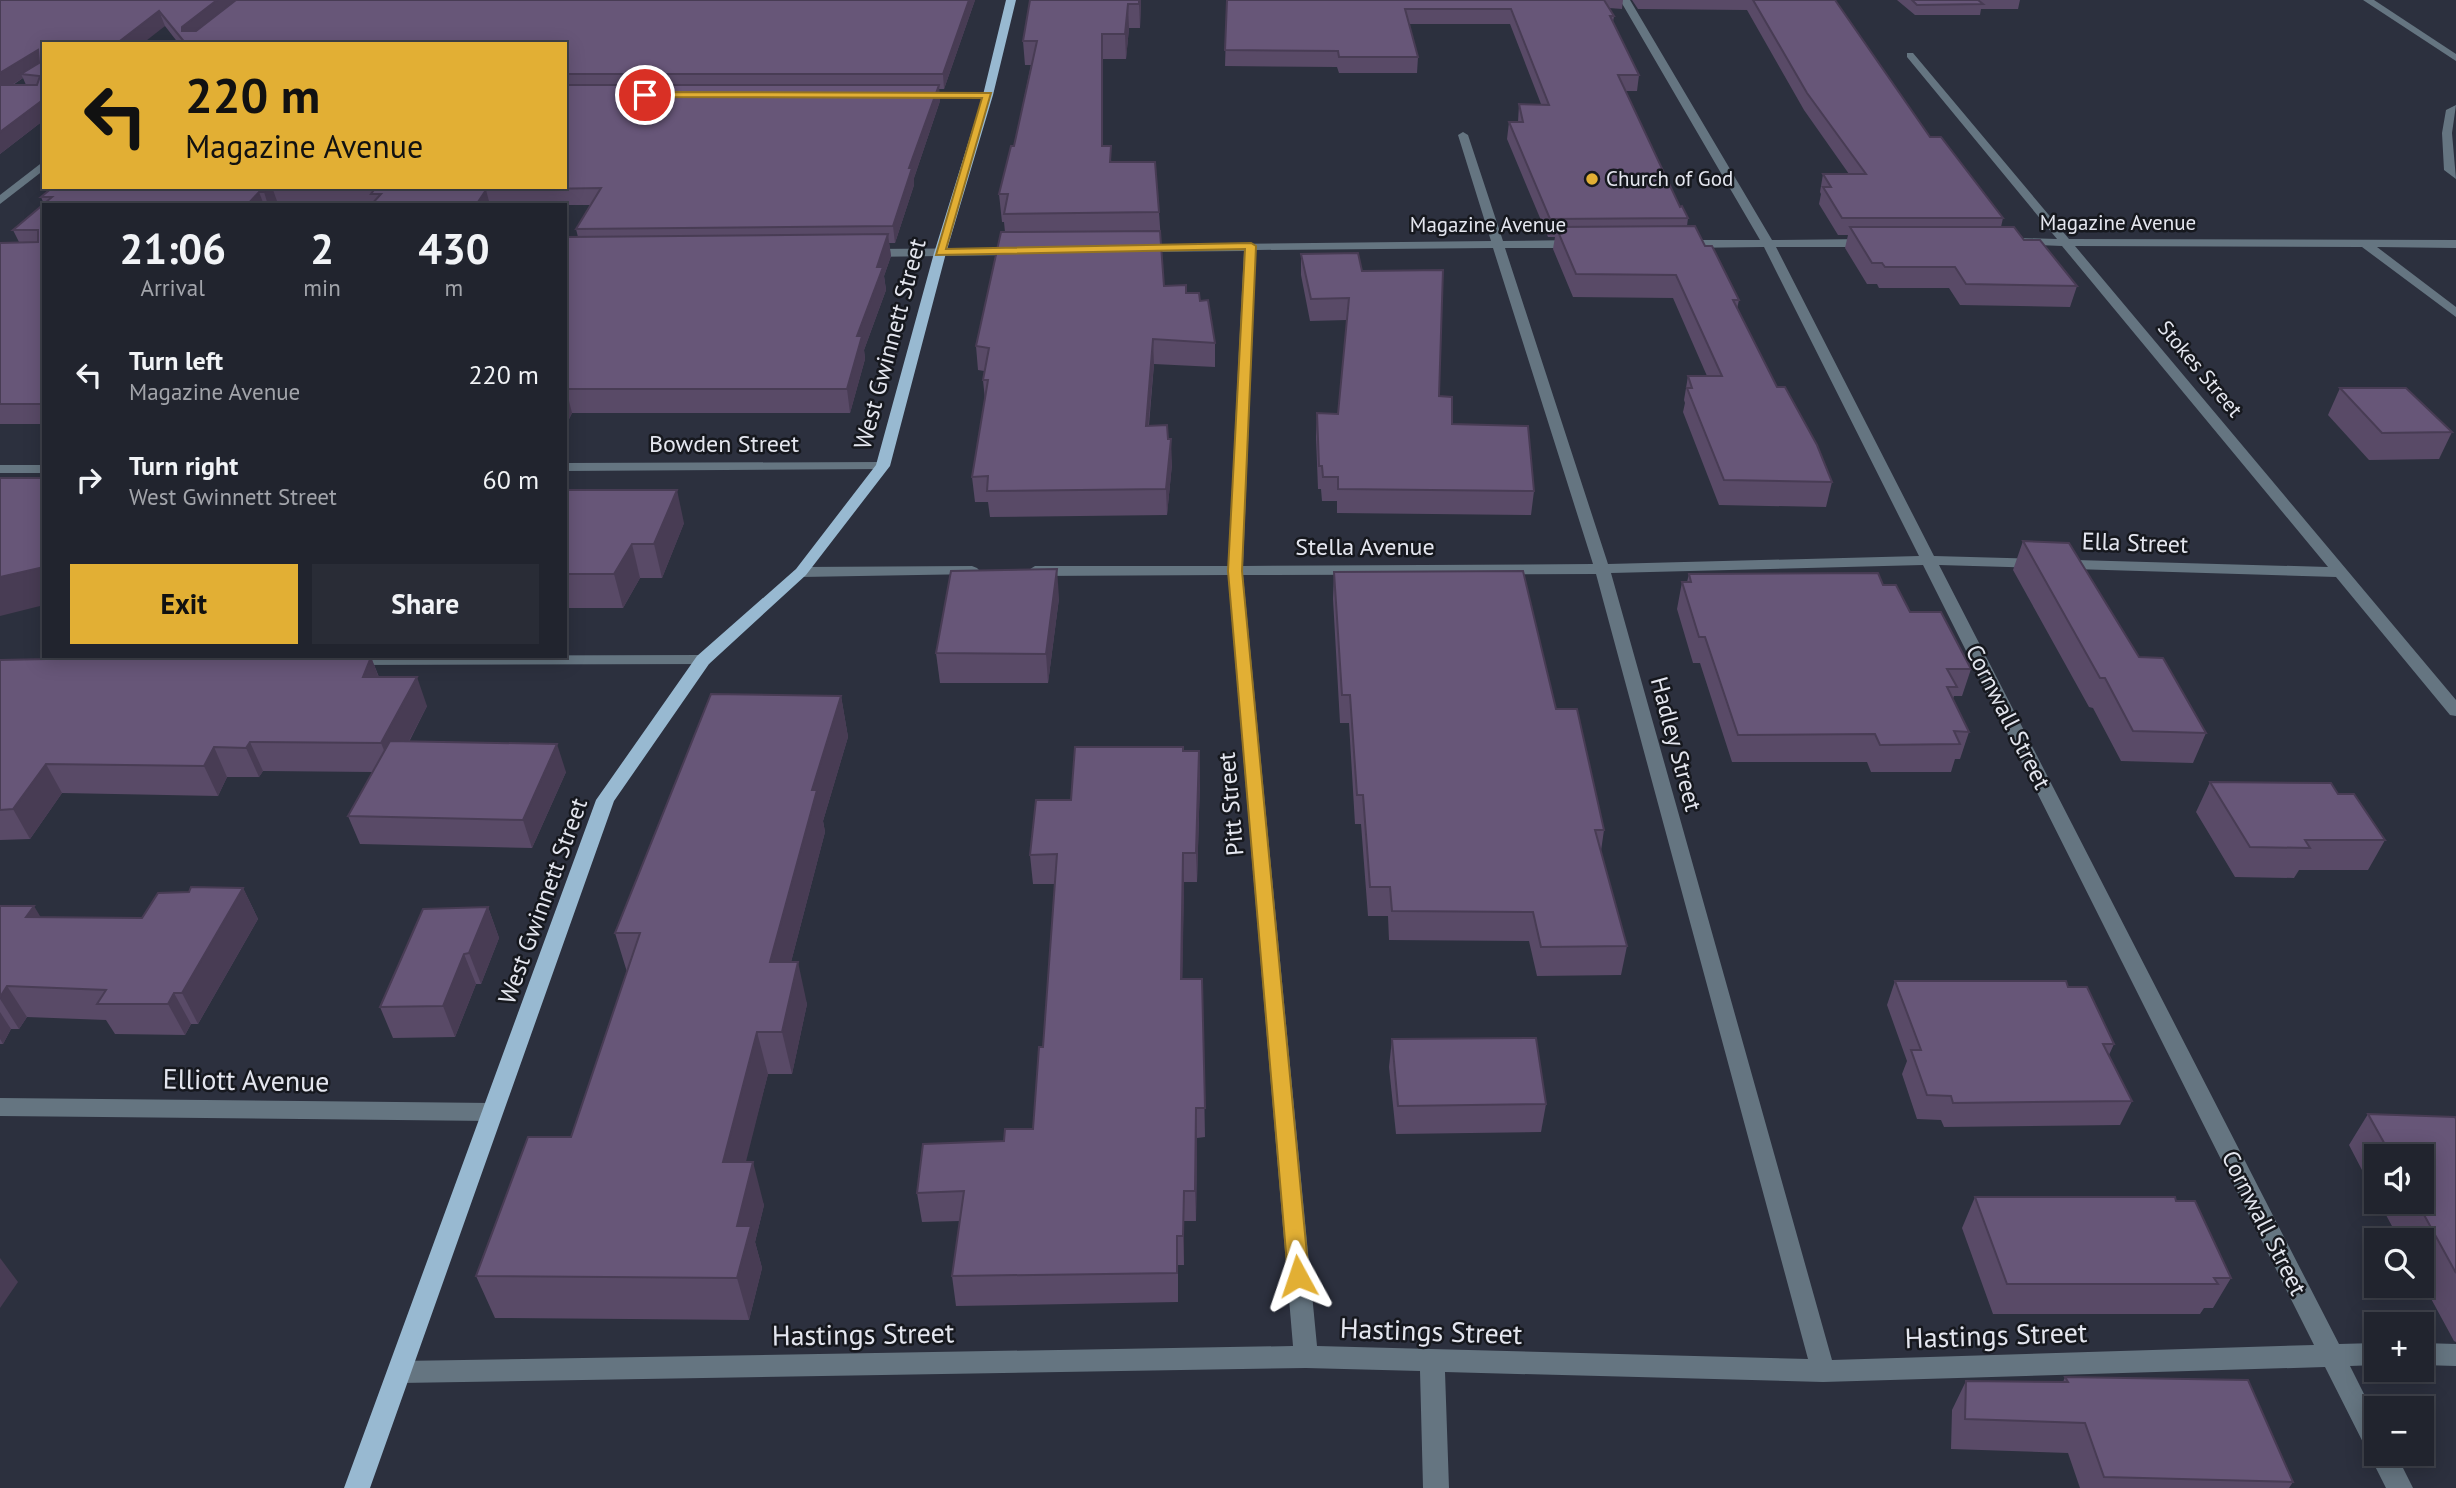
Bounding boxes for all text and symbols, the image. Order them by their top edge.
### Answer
text: 220 m [185,63,320,127]
pin [615,65,675,125]
icon: left [70,70,161,161]
icon: arrive [626,76,664,114]
text: Magazine Avenue [185,125,423,167]
place label: Church of God [1606,165,1733,192]
marker: Church of God [1584,171,1600,187]
street label: Magazine Avenue [2040,209,2196,236]
street label: Magazine Avenue [1410,211,1566,238]
text: 21:06 [119,221,226,276]
text: 2 [310,221,334,276]
text: 430 [418,221,490,276]
street label: West Gwinnett Street [846,235,933,453]
text: Arrival [140,273,205,302]
text: min [303,273,341,302]
text: m [445,273,463,302]
street label: Stokes Street [2152,315,2249,422]
text: Turn left [129,344,223,377]
icon: left [70,356,108,394]
text: 220 m [468,358,539,391]
text: Magazine Avenue [129,377,300,406]
street label: Bowden Street [649,428,799,459]
text: Turn right [129,449,238,482]
icon: right [70,461,108,499]
text: 60 m [483,463,539,496]
text: West Gwinnett Street [129,482,337,511]
street label: Ella Street [2081,525,2189,560]
street label: Stella Avenue [1295,531,1435,562]
button: Exit [70,564,298,644]
button: Share [312,564,539,644]
street label: Cornwall Street [1959,639,2058,794]
street label: Hadley Street [1644,673,1709,814]
street label: Pitt Street [1211,751,1250,857]
street label: West Gwinnett Street [491,794,594,1008]
street label: Elliott Avenue [162,1060,330,1099]
map controls [2364,1144,2434,1466]
button: sound [2364,1144,2434,1214]
street label: Cornwall Street [2215,1145,2314,1300]
button: search [2364,1228,2434,1298]
position arrow [1261,1239,1335,1313]
street label: Hastings Street [1339,1309,1523,1352]
button: + [2364,1312,2434,1382]
street label: Hastings Street [771,1313,955,1354]
street label: Hastings Street [1904,1313,2088,1356]
button: − [2364,1396,2434,1466]

